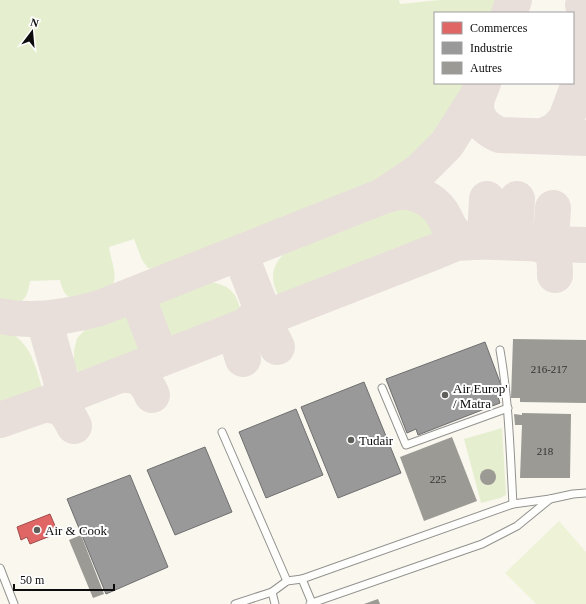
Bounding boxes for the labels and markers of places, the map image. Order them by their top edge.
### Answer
place label: Air Europ' / Matra [453,381,508,411]
marker: Air Europ' / Matra [440,390,450,400]
place label: Tudair [359,433,394,448]
marker: Tudair [346,435,356,445]
place label: Air & Cook [45,523,108,538]
marker: Air & Cook [32,525,42,535]

